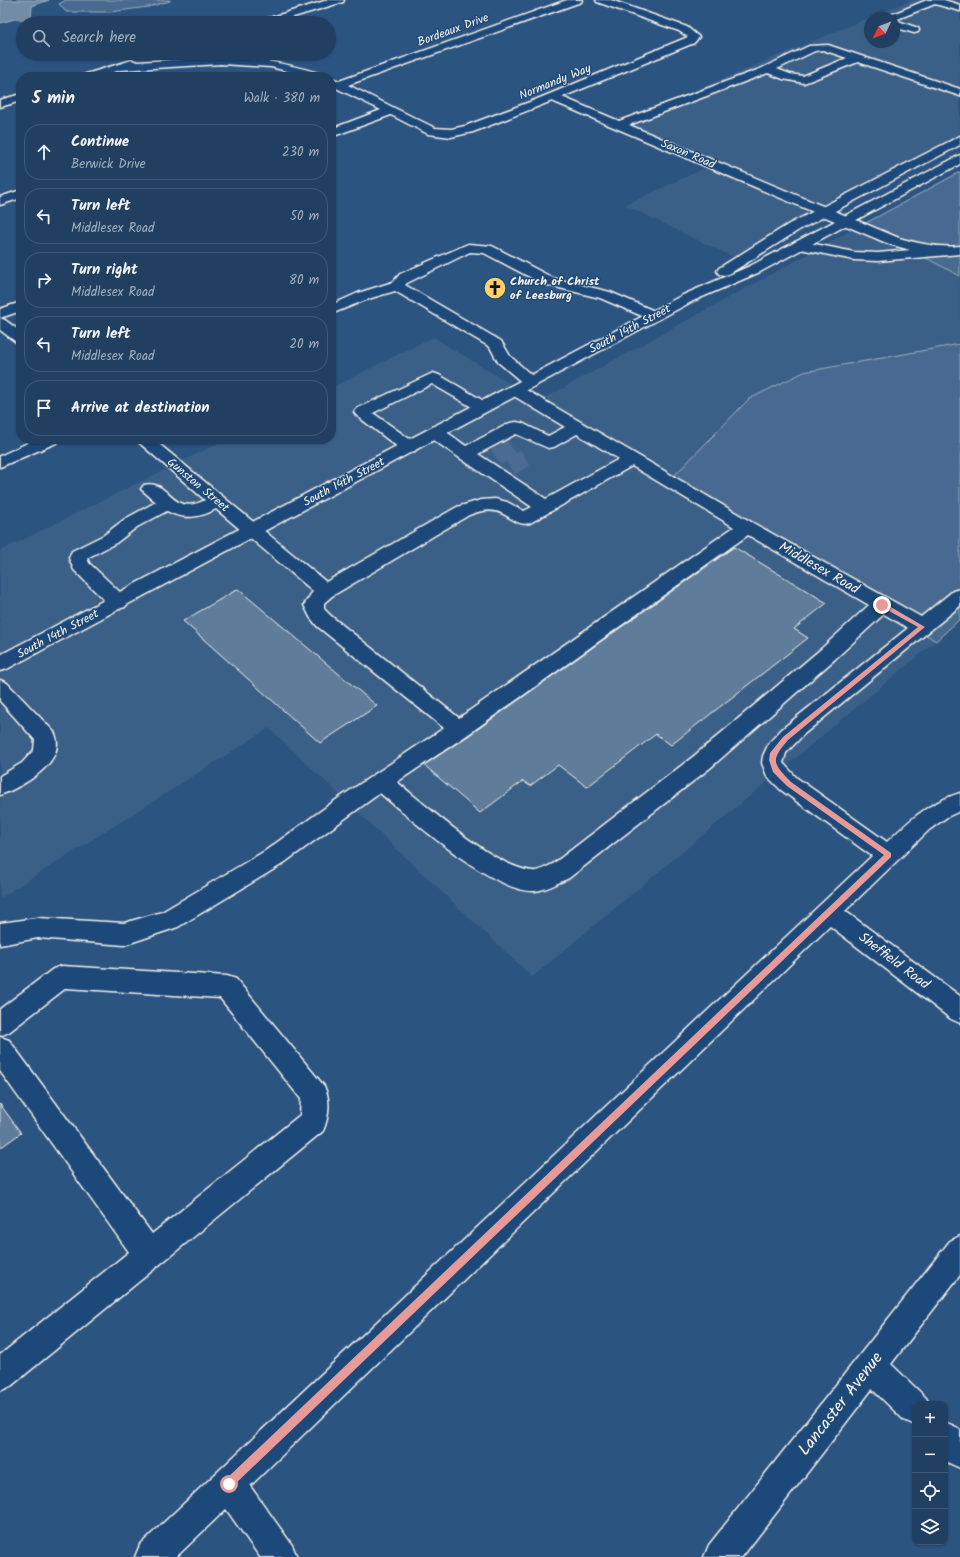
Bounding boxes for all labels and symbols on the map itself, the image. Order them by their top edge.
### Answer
street label: Bordeaux Drive [415,8,492,52]
north arrow [864,12,900,48]
street label: Normandy Way [516,59,594,105]
street label: Saxon Road [658,134,719,174]
place label: Church of Christ of Leesburg [510,272,600,305]
church icon: Church of Christ of Leesburg [482,275,508,301]
street label: South 14th Street [586,299,675,359]
street label: South 14th Street [300,452,389,512]
street label: Gunston Street [163,453,234,517]
street label: Middlesex Road [775,536,864,601]
route end [873,596,891,614]
street label: South 14th Street [14,604,103,664]
street label: Sheffield Road [854,927,935,996]
street label: Lancaster Avenue [792,1346,891,1462]
route start [220,1475,238,1493]

